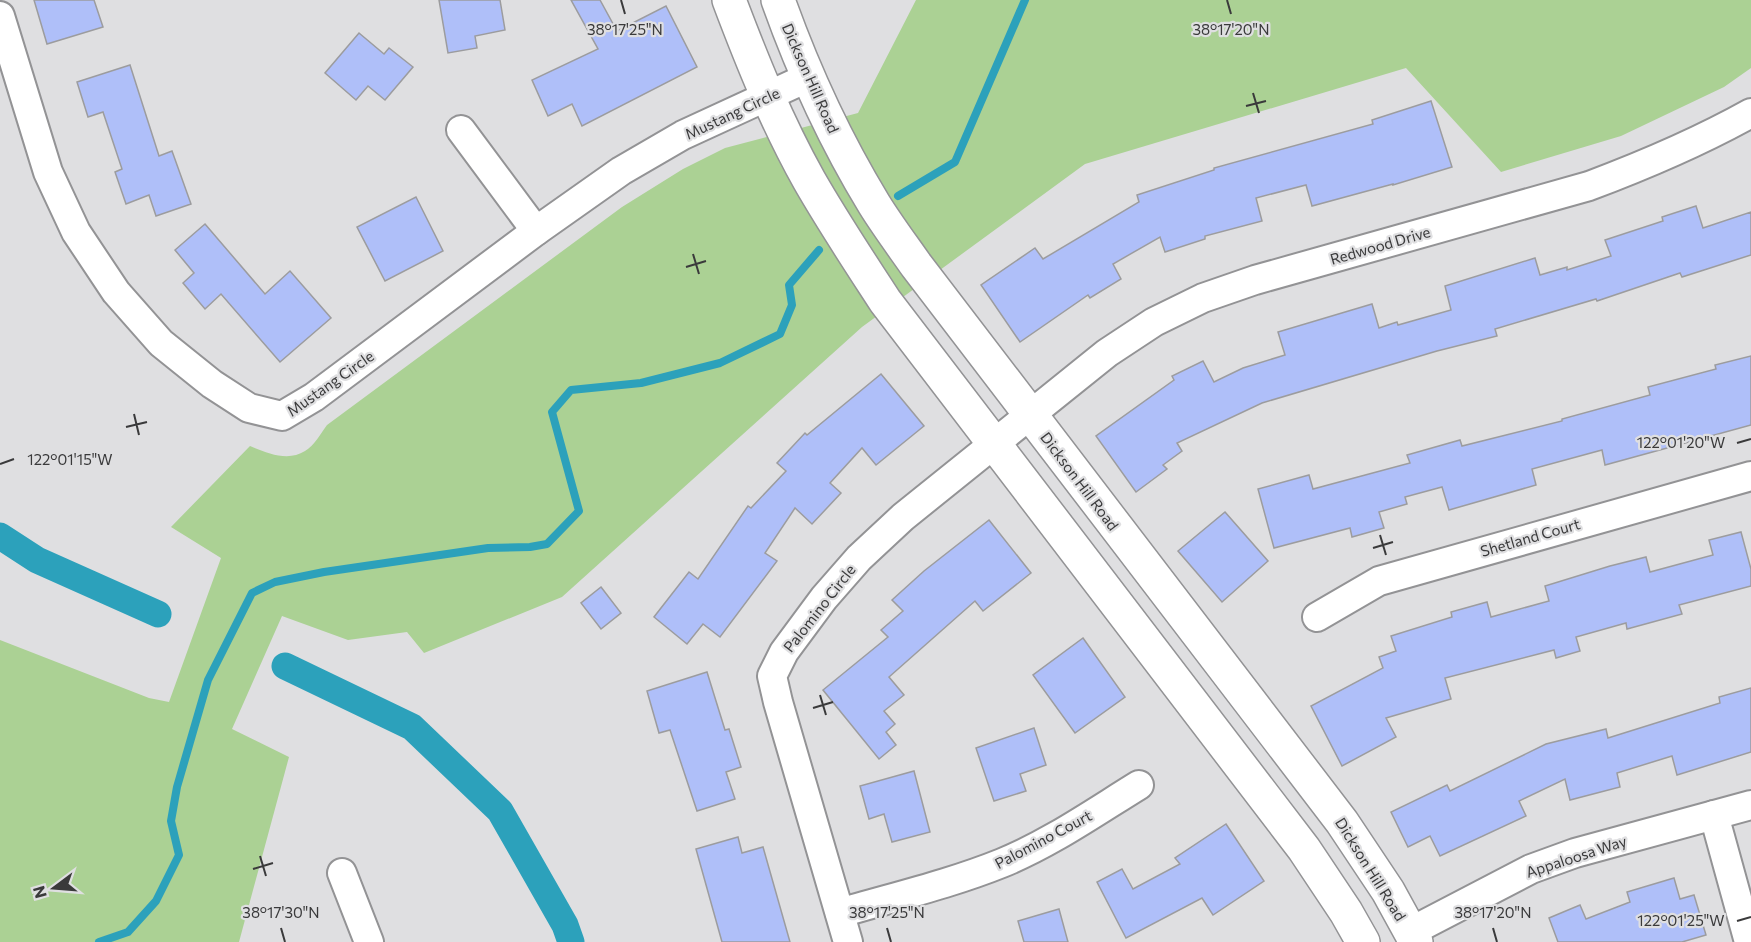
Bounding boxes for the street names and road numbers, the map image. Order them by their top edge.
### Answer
street label: Dickson Hill Road [779,20,843,136]
street label: Mustang Circle [682,83,782,143]
street label: Redwood Drive [1328,222,1432,268]
street label: Mustang Circle [283,346,377,420]
street label: Dickson Hill Road [1037,428,1123,534]
street label: Shetland Court [1478,514,1582,560]
street label: Palomino Circle [779,560,859,655]
street label: Palomino Court [991,806,1095,872]
street label: Dickson Hill Road [1332,814,1410,924]
street label: Appaloosa Way [1523,831,1629,881]

